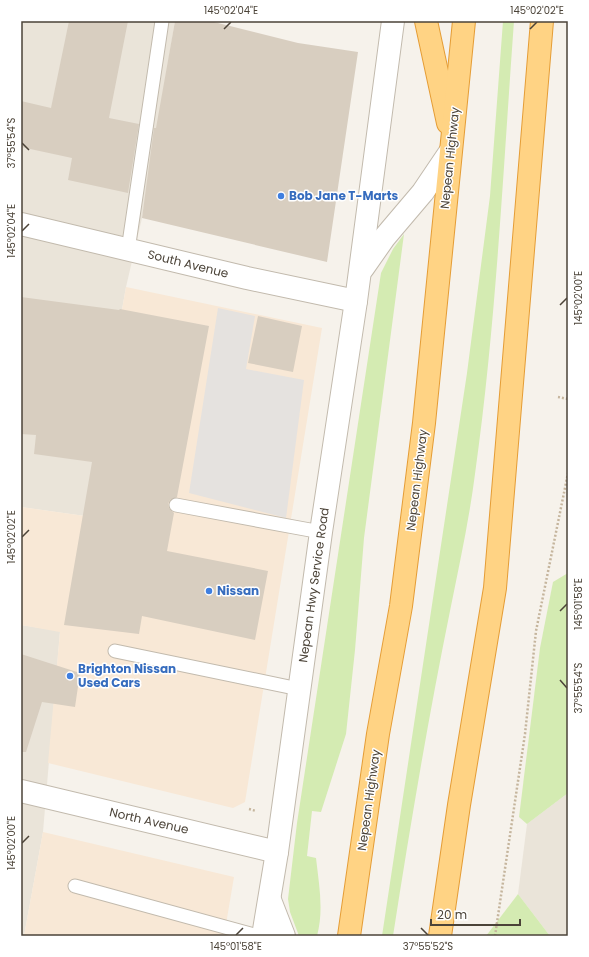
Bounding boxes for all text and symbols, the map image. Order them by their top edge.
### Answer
text: 145°02'04"E [204,3,258,18]
text: 145°02'02"E [510,3,564,18]
street label: Nepean Highway [436,106,463,210]
text: 37°55'54"S [4,117,19,168]
place label: Bob Jane T-Marts [289,187,399,204]
marker: Bob Jane T-Marts [276,191,286,201]
text: 145°02'04"E [4,204,19,258]
street label: South Avenue [146,245,230,282]
text: 145°02'00"E [571,271,586,325]
street label: Nepean Highway [402,428,431,532]
street label: Nepean Hwy Service Road [294,506,333,664]
text: 145°02'02"E [4,510,19,564]
text: 145°01'58"E [571,578,586,630]
place label: Nissan [217,582,259,599]
marker: Nissan [204,586,214,596]
place label: Brighton Nissan Used Cars [78,660,176,691]
text: 37°55'54"S [571,662,586,713]
marker: Brighton Nissan Used Cars [65,671,75,681]
street label: Nepean Highway [353,748,384,852]
street label: North Avenue [108,803,190,838]
text: 145°02'00"E [4,816,19,870]
scale bar [431,901,520,927]
text: 20 m [437,906,467,923]
text: 145°01'58"E [210,939,262,954]
text: 37°55'52"S [403,939,453,954]

